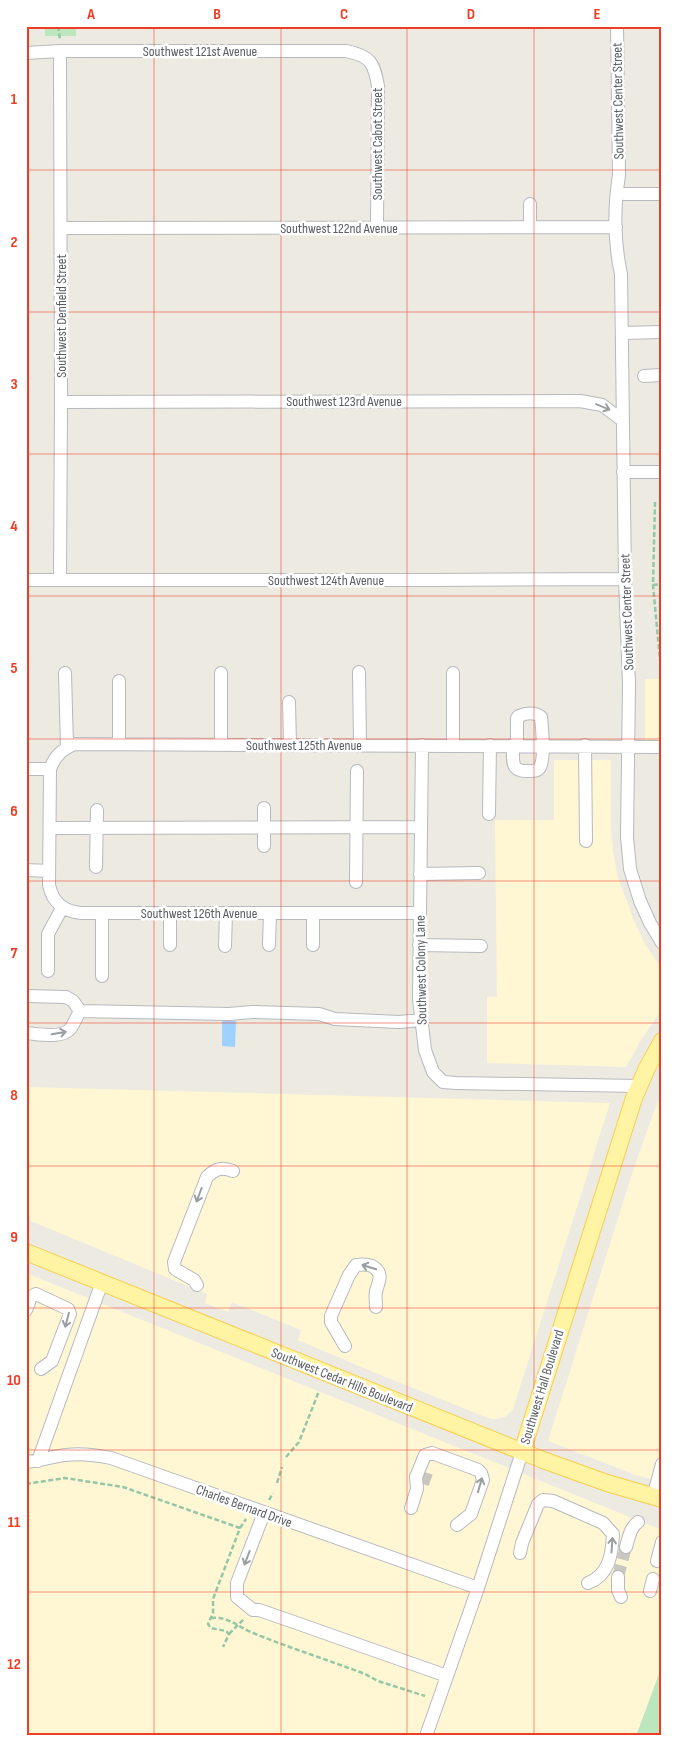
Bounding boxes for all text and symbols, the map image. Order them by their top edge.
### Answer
text: A [86,5,95,24]
text: B [213,5,221,24]
text: C [340,5,348,24]
text: D [467,5,475,24]
text: E [594,5,601,24]
street label: Southwest Center Street [608,42,628,160]
street label: Southwest 121st Avenue [143,43,257,60]
street label: Southwest Cabot Street [369,88,386,200]
text: 1 [11,90,18,109]
street label: Southwest 122nd Avenue [280,220,398,237]
text: 2 [10,233,18,252]
street label: Southwest Denfield Street [53,254,70,378]
text: 3 [10,375,18,394]
street label: Southwest 123rd Avenue [286,393,402,410]
one-way arrow [595,403,610,413]
text: 4 [10,517,18,536]
street label: Southwest Center Street [616,553,638,671]
street label: Southwest 124th Avenue [268,572,384,589]
text: 5 [10,659,18,678]
street label: Southwest 125th Avenue [246,737,362,754]
text: 6 [10,802,18,821]
street label: Southwest 126th Avenue [141,905,257,922]
street label: Southwest Colony Lane [412,915,430,1025]
text: 7 [11,944,18,963]
one-way arrow [50,1027,66,1037]
text: 8 [10,1086,18,1105]
one-way arrow [194,1186,203,1202]
text: 9 [10,1228,18,1247]
one-way arrow [361,1261,377,1271]
one-way arrow [61,1312,71,1328]
street label: Southwest Hall Boulevard [516,1327,568,1446]
street label: Southwest Cedar Hills Boulevard [269,1344,415,1416]
text: 10 [7,1371,21,1390]
one-way arrow [476,1477,486,1493]
street label: Charles Bernard Drive [194,1481,294,1531]
text: 11 [8,1513,21,1532]
one-way arrow [608,1537,617,1553]
one-way arrow [241,1550,251,1565]
text: 12 [7,1655,21,1674]

